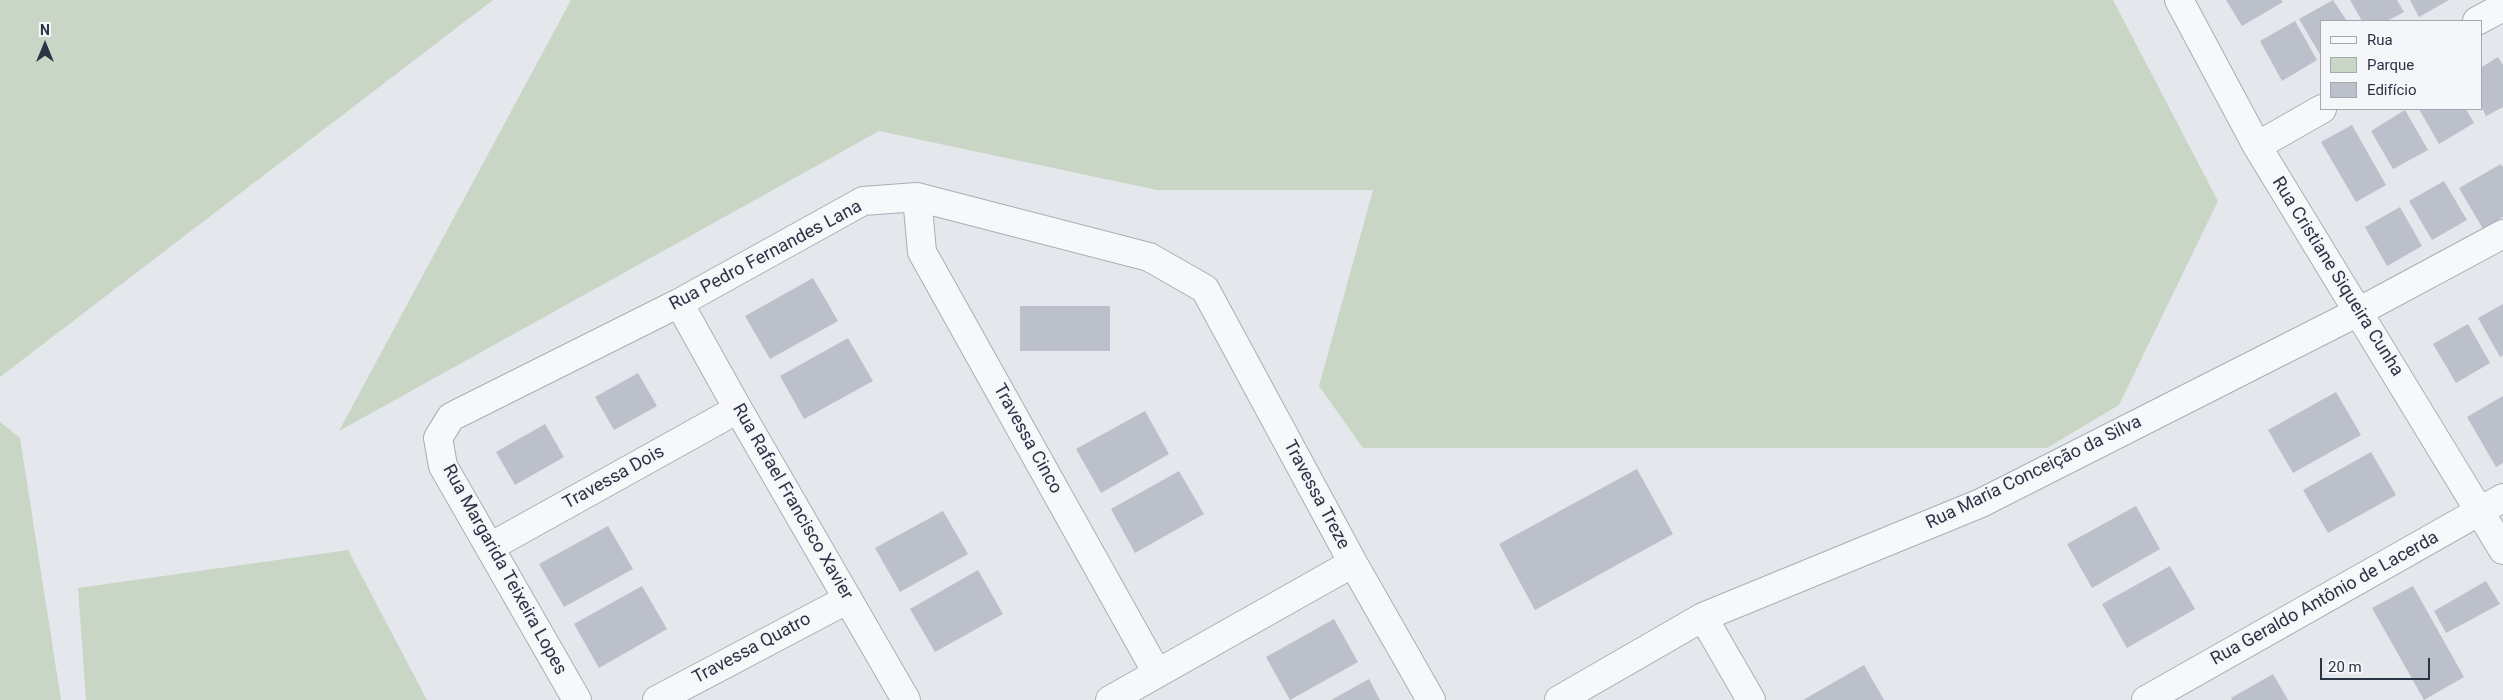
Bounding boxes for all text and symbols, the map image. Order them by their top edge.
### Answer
north arrow [20,20,70,70]
legend [2320,20,2483,110]
text: N [40,22,50,38]
text: Rua [2367,31,2393,49]
text: Parque [2367,56,2414,74]
text: Edifício [2367,81,2416,99]
street label: Rua Cristiane Siqueira Cunha [2267,173,2407,381]
street label: Rua Pedro Fernandes Lana [666,196,866,316]
street label: Travessa Cinco [988,380,1066,498]
street label: Rua Rafael Francisco Xavier [727,400,857,604]
street label: Rua Maria Conceição da Silva [1923,411,2145,535]
street label: Travessa Treze [1278,437,1354,553]
street label: Travessa Dois [560,441,668,515]
street label: Rua Margarida Teixeira Lopes [437,461,571,679]
street label: Rua Geraldo Antônio de Lacerda [2207,527,2443,671]
street label: Travessa Quatro [689,609,815,689]
scale bar [2323,648,2433,680]
text: 20 m [2328,658,2362,676]

